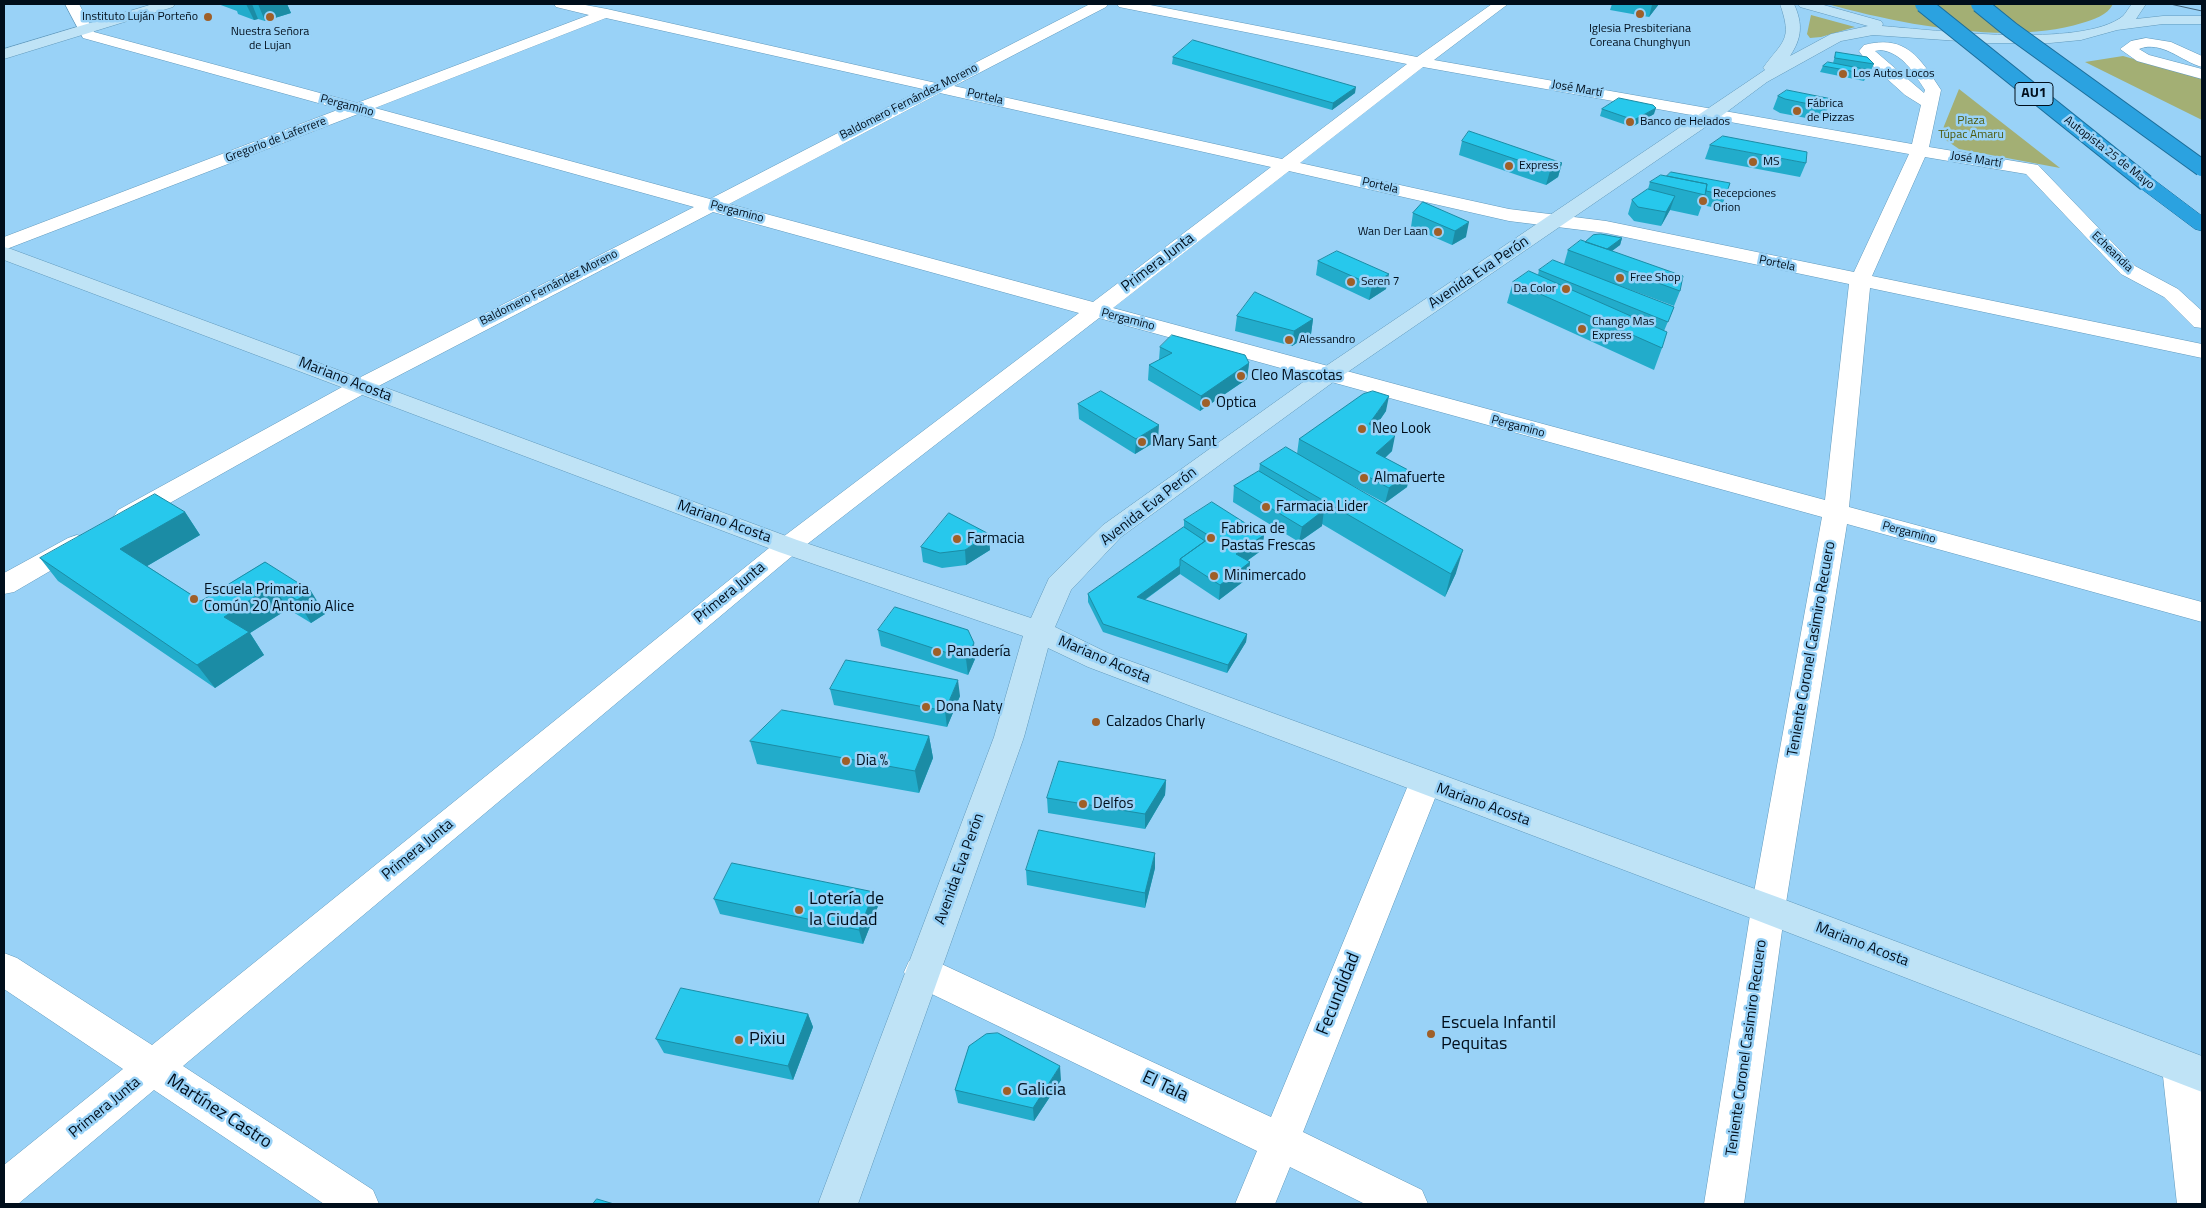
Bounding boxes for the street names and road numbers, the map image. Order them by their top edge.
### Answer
street label: Baldomero Fernández Moreno [838,61,980,143]
street label: José Martí [1551,77,1603,101]
road number: AU1 [2015,82,2053,106]
street label: Portela [966,86,1004,108]
street label: Pergamino [319,92,375,120]
street label: Autopista 25 de Mayo [2061,113,2157,193]
street label: Gregorio de Laferrere [224,114,328,166]
street label: José Martí [1950,149,2002,171]
street label: Portela [1361,175,1399,197]
street label: Pergamino [709,198,765,226]
street label: Echeandia [2088,229,2136,275]
street label: Primera Junta [1118,230,1198,296]
street label: Avenida Eva Perón [1426,233,1532,313]
street label: Baldomero Fernández Moreno [478,247,620,329]
street label: Portela [1758,253,1796,275]
street label: Pergamino [1100,306,1156,334]
street label: Mariano Acosta [296,354,394,406]
street label: Pergamino [1490,413,1546,441]
street label: Avenida Eva Perón [1097,464,1201,550]
street label: Mariano Acosta [675,497,773,547]
street label: Pergamino [1881,519,1937,547]
street label: Teniente Coronel Casimiro Recuero [1784,540,1840,758]
street label: Primera Junta [691,559,769,627]
street label: Mariano Acosta [1055,633,1153,687]
street label: Mariano Acosta [1434,780,1532,830]
street label: Avenida Eva Perón [932,811,988,927]
street label: Primera Junta [379,816,457,884]
street label: Mariano Acosta [1813,919,1911,971]
street label: Teniente Coronel Casimiro Recuero [1723,939,1771,1157]
street label: Fecundidad [1313,950,1365,1038]
street label: El Tala [1139,1067,1191,1107]
street label: Martínez Castro [163,1070,275,1154]
street label: Primera Junta [66,1074,144,1142]

